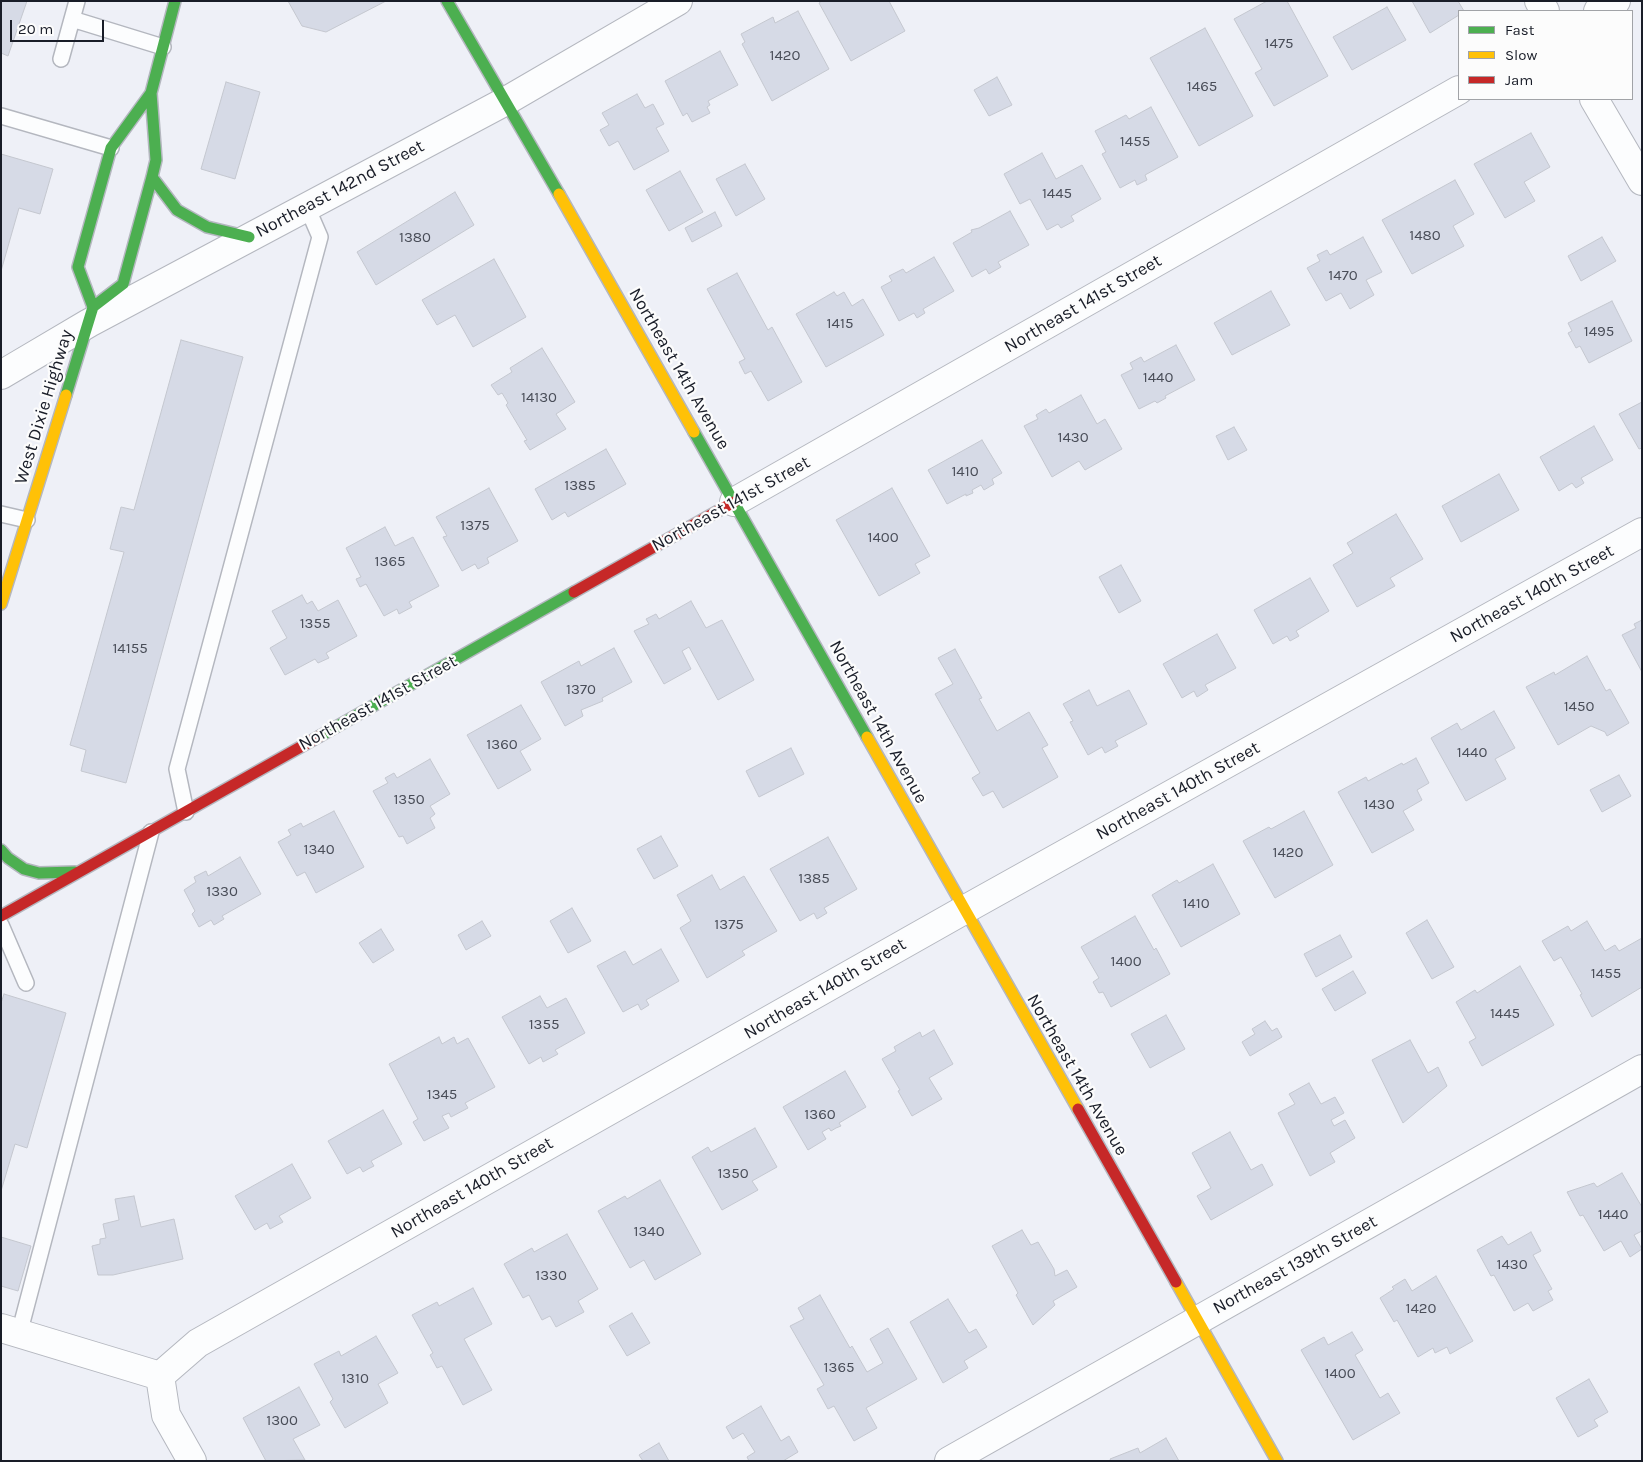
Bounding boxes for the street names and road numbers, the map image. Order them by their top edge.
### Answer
street label: Northeast 142nd Street [252,135,428,243]
street label: Northeast 141st Street [1001,250,1165,358]
street label: Northeast 14th Avenue [624,284,734,454]
street label: West Dixie Highway [10,327,78,487]
street label: Northeast 141st Street [648,451,814,557]
street label: Northeast 140th Street [1446,540,1618,648]
street label: Northeast 14th Avenue [824,637,932,807]
street label: Northeast 141st Street [295,650,461,756]
street label: Northeast 140th Street [1092,737,1264,845]
street label: Northeast 140th Street [740,934,910,1044]
street label: Northeast 14th Avenue [1022,990,1132,1160]
street label: Northeast 140th Street [387,1133,557,1243]
street label: Northeast 139th Street [1209,1211,1381,1319]

